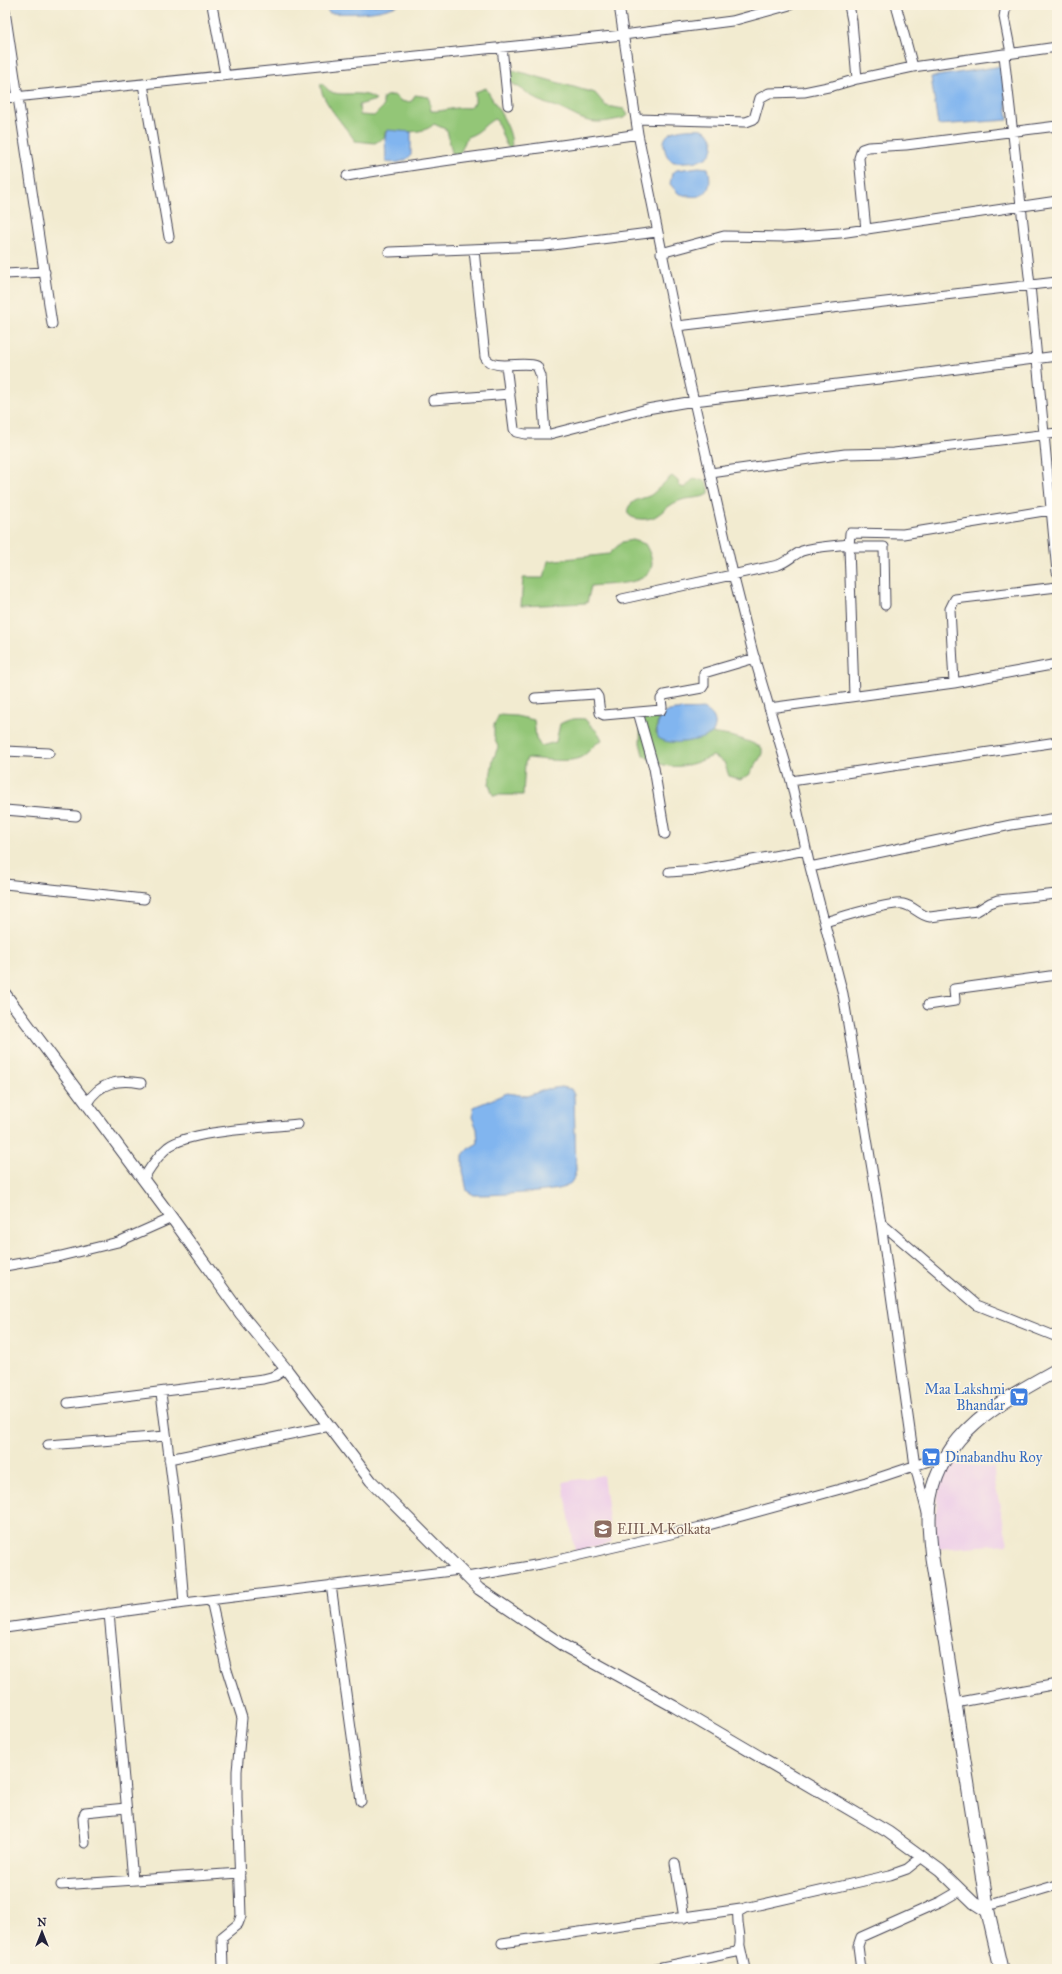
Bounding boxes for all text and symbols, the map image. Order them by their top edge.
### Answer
place label: Maa Lakshmi Bhandar [924,1381,1006,1414]
supermarket icon: Maa Lakshmi Bhandar [1008,1386,1030,1408]
supermarket icon: Dinabandhu Roy [920,1446,942,1468]
place label: Dinabandhu Roy [945,1449,1043,1466]
school or university icon: EIILM Kolkata [592,1518,614,1540]
place label: EIILM Kolkata [617,1521,711,1538]
north arrow [22,1912,62,1952]
text: N [37,1916,47,1929]

